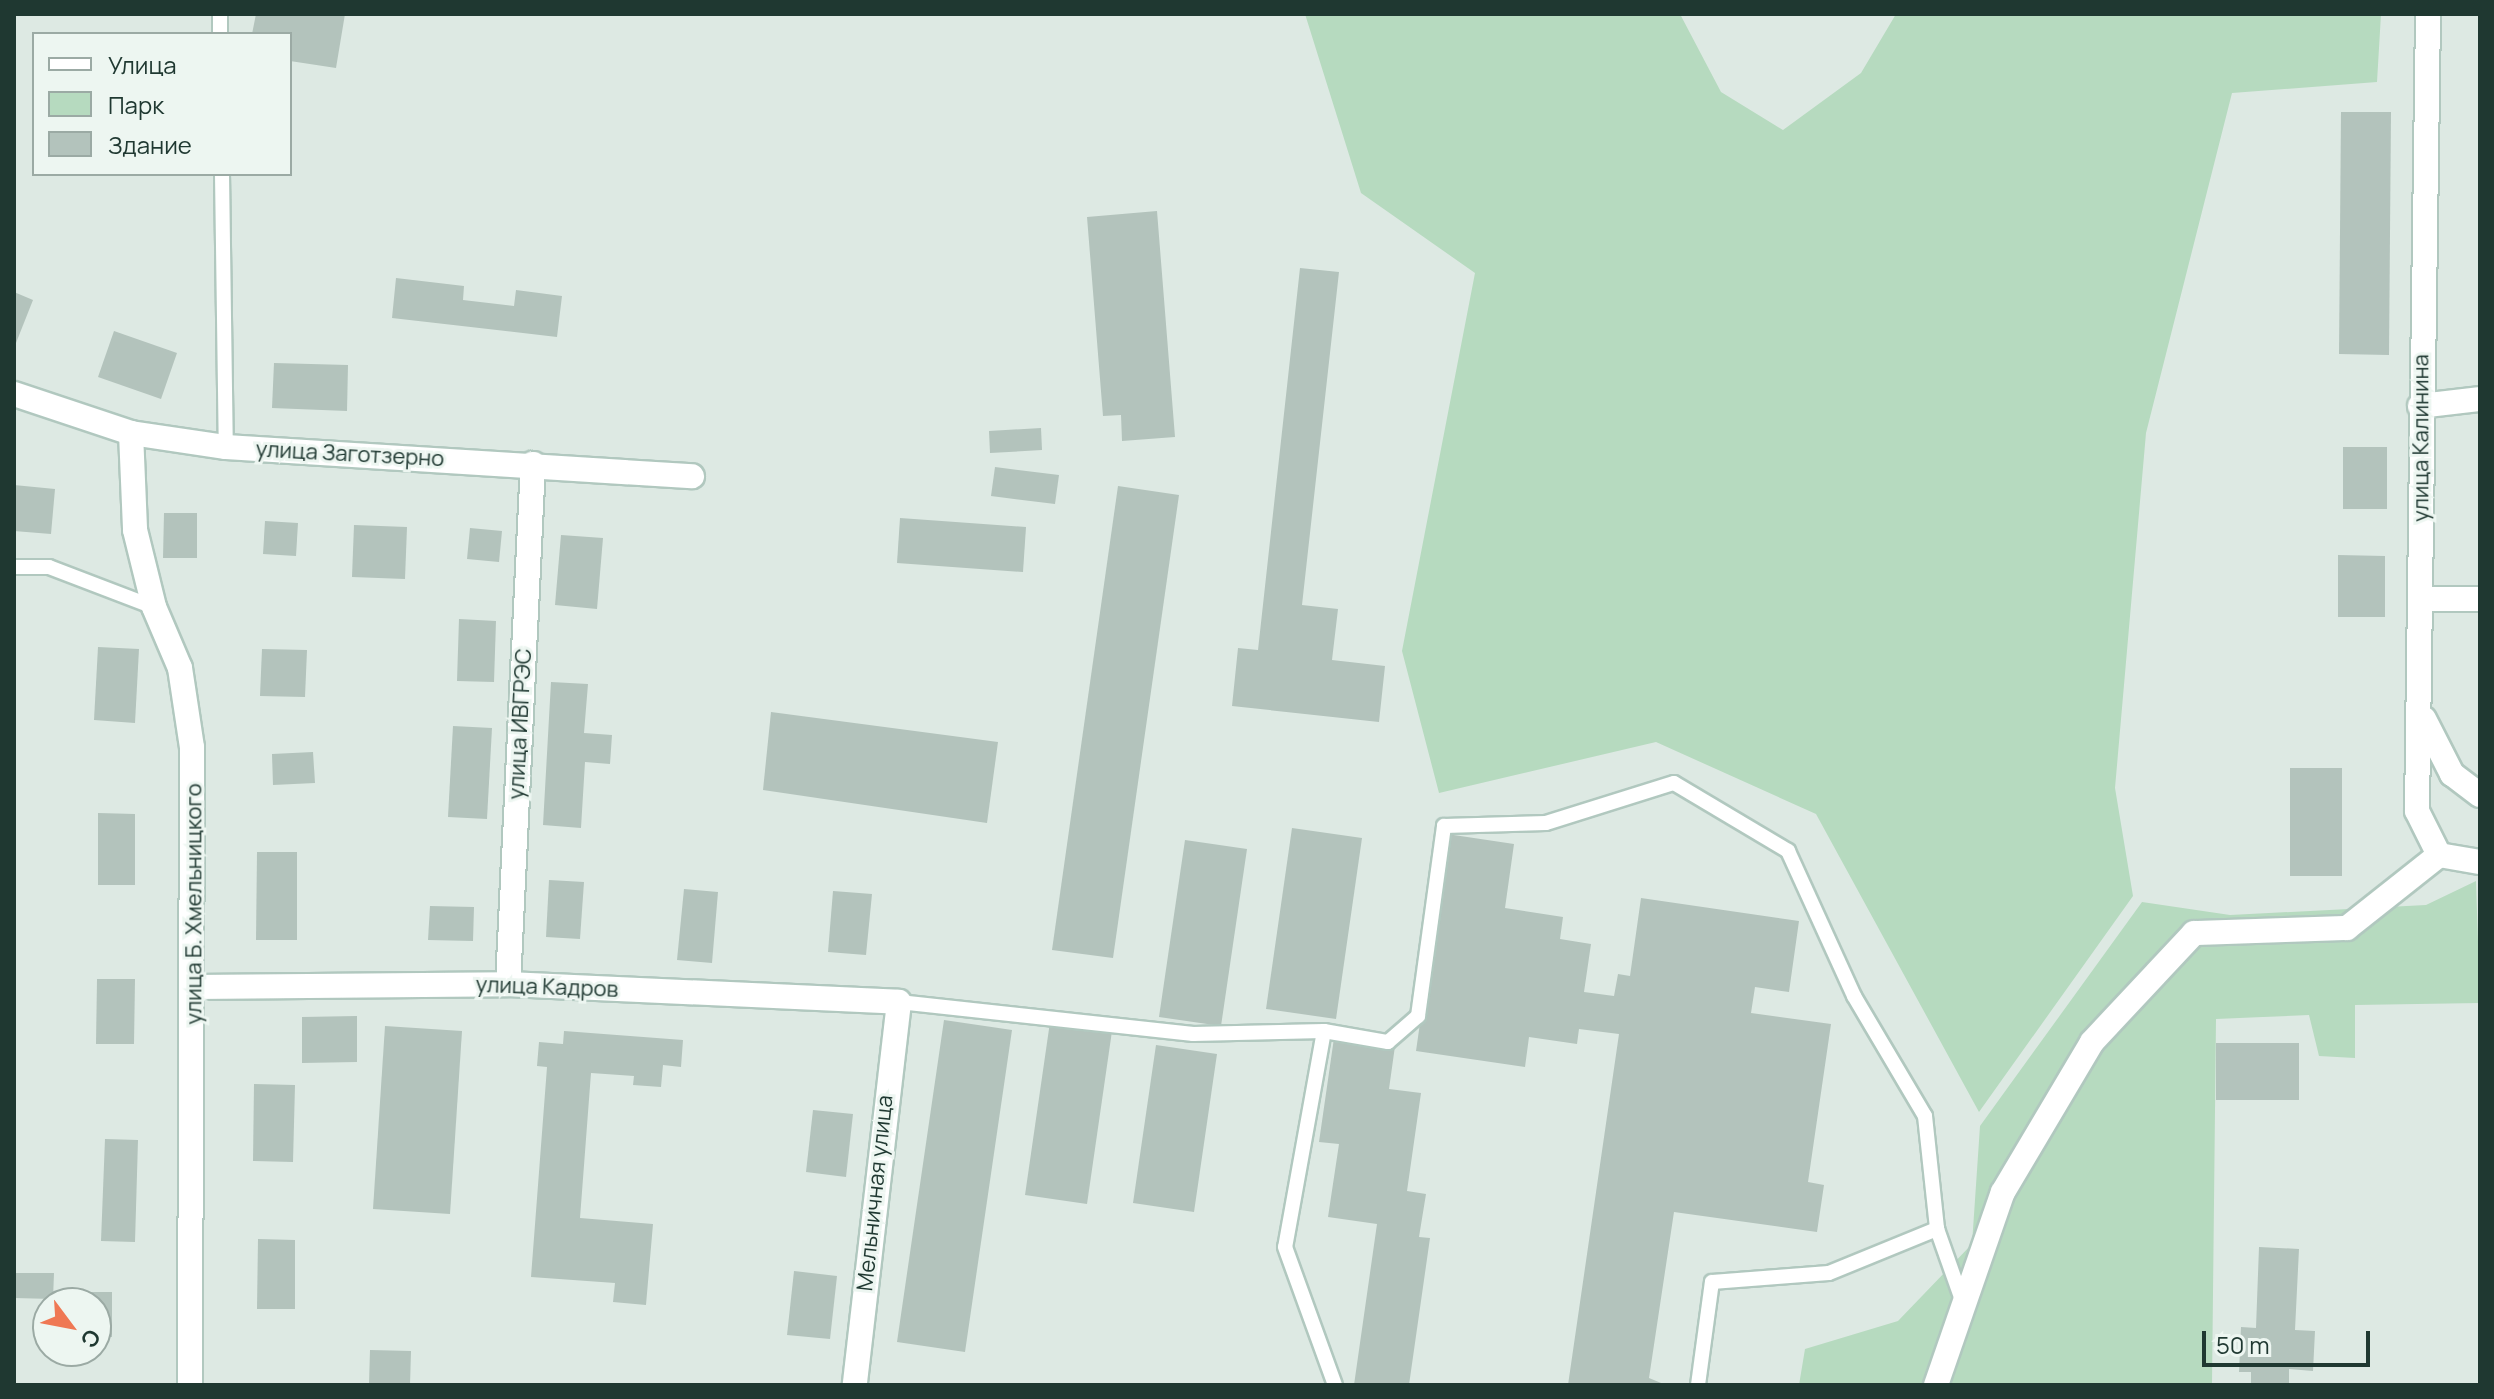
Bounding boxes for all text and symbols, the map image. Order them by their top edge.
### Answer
legend [32,32,292,176]
text: Улица [108,48,177,81]
text: Парк [108,88,164,121]
text: Здание [108,128,192,161]
street label: улица Калинина [2408,354,2434,522]
street label: улица Заготзерно [255,436,445,472]
street label: улица ИВГРЭС [503,648,537,800]
street label: улица Б. Хмельницкого [181,783,207,1025]
street label: улица Кадров [475,971,619,1003]
street label: Мельничная улица [852,1094,898,1292]
north arrow [32,1287,112,1367]
scale bar [2206,1315,2374,1365]
text: С [74,1324,108,1353]
text: 50 m [2216,1328,2270,1361]

